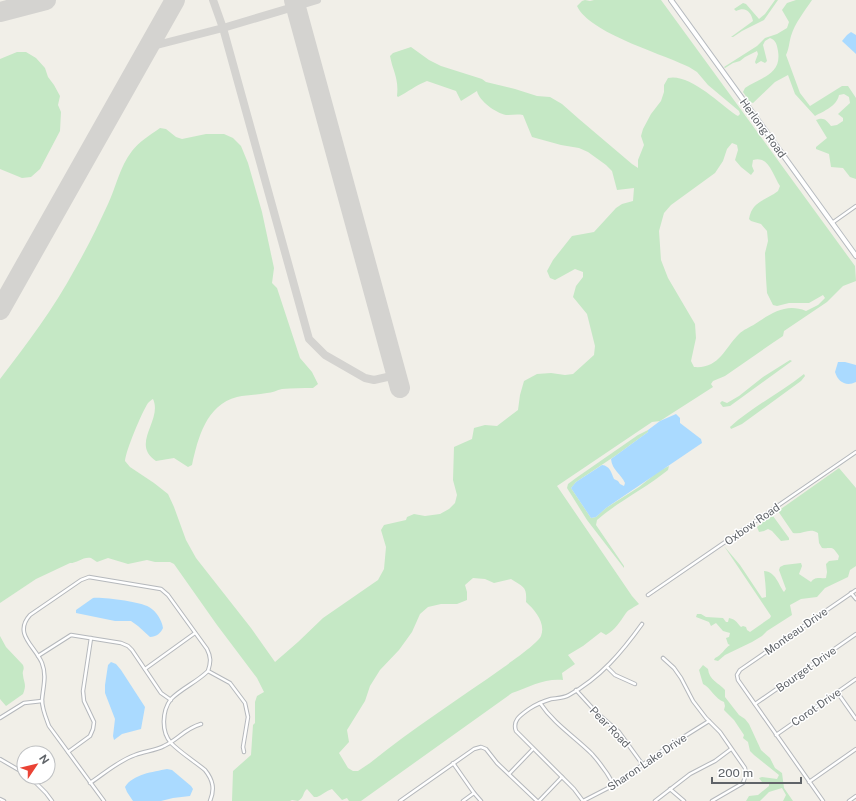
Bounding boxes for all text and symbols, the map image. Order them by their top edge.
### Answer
street label: Herlong Road [738,96,788,160]
street label: Oxbow Road [722,501,782,547]
street label: Monteau Drive [762,605,830,657]
street label: Bourget Drive [774,644,838,694]
street label: Corot Drive [789,686,843,728]
street label: Pear Road [588,704,632,750]
street label: Sharon Lake Drive [605,731,689,793]
north arrow [16,745,56,785]
text: N [37,752,52,766]
scale bar [712,759,801,785]
text: 200 m [718,766,753,780]

